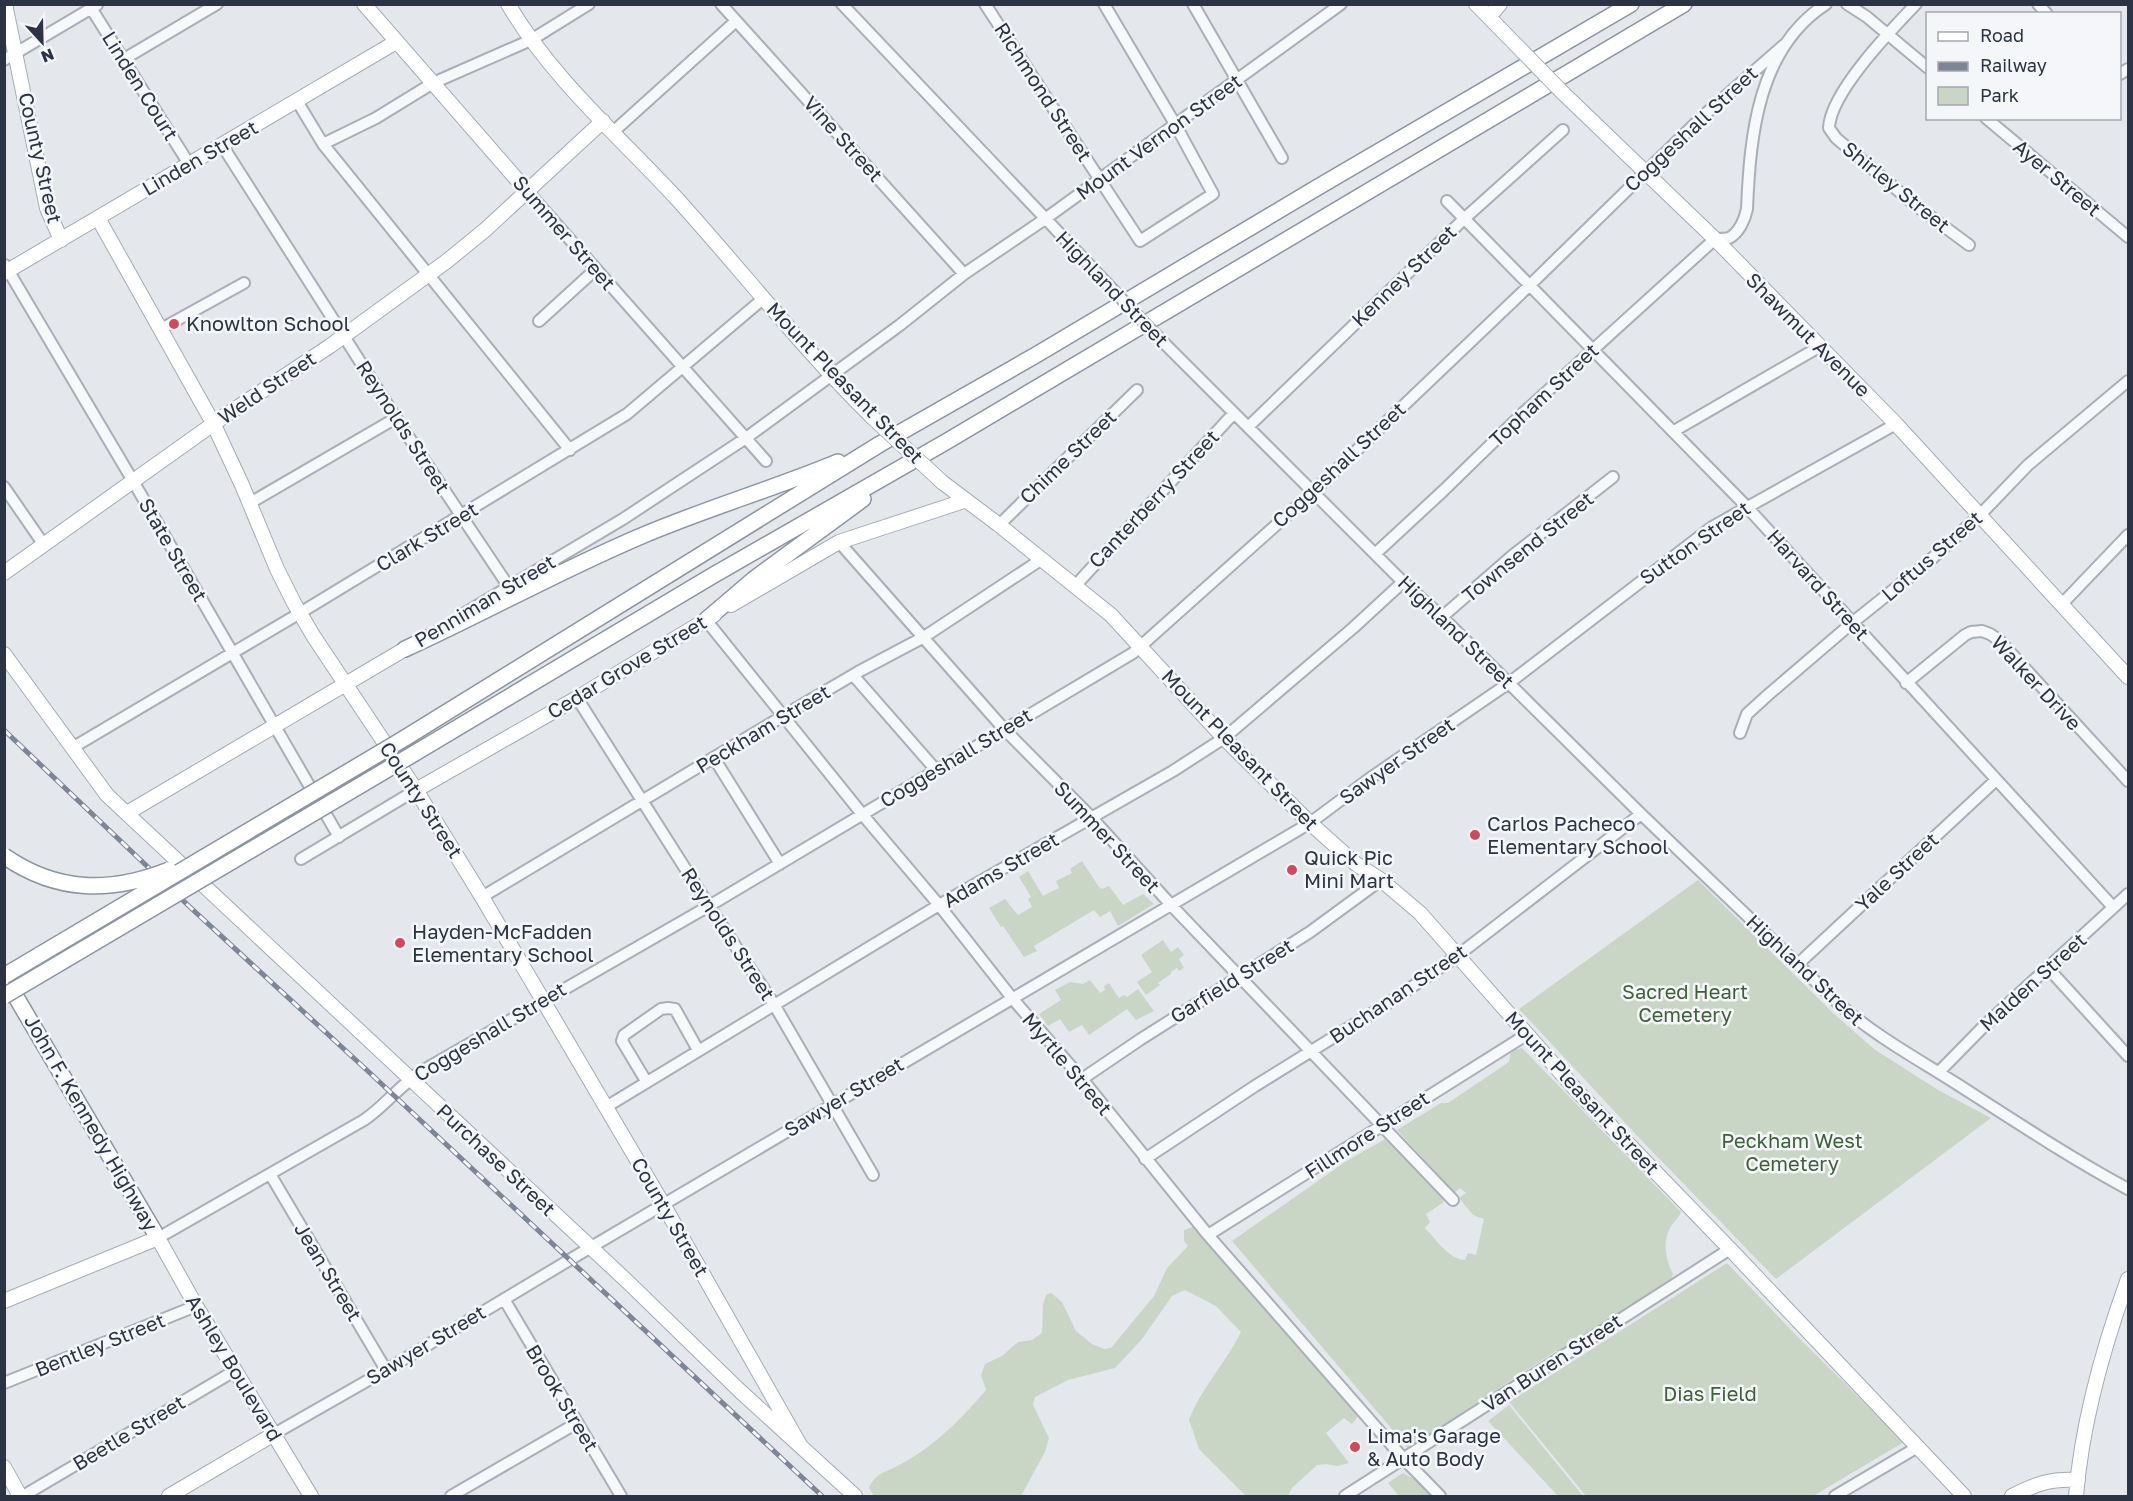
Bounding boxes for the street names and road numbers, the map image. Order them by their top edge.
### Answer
street label: Richmond Street [990,18,1098,165]
street label: Linden Court [98,26,184,144]
street label: Coggeshall Street [1619,60,1762,196]
street label: Mount Vernon Street [1071,68,1246,204]
street label: County Street [14,90,68,226]
street label: Vine Street [799,91,888,186]
street label: Linden Street [137,114,262,200]
street label: Ayer Street [2009,134,2106,221]
street label: Shirley Street [1838,136,1955,237]
street label: Summer Street [508,170,621,295]
street label: Kenney Street [1346,219,1461,331]
street label: Highland Street [1051,225,1174,351]
street label: Shawmut Avenue [1742,267,1876,401]
street label: Mount Pleasant Street [762,297,929,468]
street label: Topham Street [1484,338,1603,451]
street label: Weld Street [213,346,320,429]
street label: Reynolds Street [352,356,456,497]
street label: Coggeshall Street [1267,396,1410,532]
street label: Chime Street [1014,404,1121,508]
street label: Canterberry Street [1083,424,1223,572]
street label: Townsend Street [1457,486,1598,606]
street label: State Street [135,494,213,605]
street label: Sutton Street [1635,495,1754,589]
street label: Clark Street [371,496,482,576]
street label: Loftus Street [1876,505,1987,605]
street label: Harvard Street [1763,524,1875,645]
street label: Penniman Street [410,549,559,652]
street label: Highland Street [1394,570,1520,693]
street label: Cedar Grove Street [543,609,710,723]
street label: Walker Drive [1987,630,2087,735]
street label: Mount Pleasant Street [1157,664,1324,835]
street label: Peckham Street [691,679,834,778]
street label: Coggeshall Street [875,702,1036,812]
street label: Sawyer Street [1334,712,1459,809]
street label: County Street [375,737,468,862]
street label: Summer Street [1050,776,1166,897]
street label: Adams Street [939,826,1062,912]
street label: Yale Street [1850,827,1943,916]
street label: Reynolds Street [677,863,781,1004]
street label: Highland Street [1742,909,1869,1030]
street label: Malden Street [1974,927,2091,1035]
street label: Garfield Street [1166,933,1297,1028]
street label: Buchanan Street [1324,938,1471,1048]
street label: Coggeshall Street [409,976,570,1086]
street label: Mount Pleasant Street [1501,1006,1665,1179]
street label: Myrtle Street [1018,1007,1118,1120]
street label: John F. Kennedy Highway [20,1010,164,1235]
street label: Sawyer Street [779,1051,907,1141]
street label: Fillmore Street [1300,1085,1433,1183]
street label: Purchase Street [432,1098,561,1220]
street label: County Street [627,1153,715,1280]
street label: Jean Street [290,1218,368,1325]
street label: Ashley Boulevard [182,1290,288,1445]
street label: Sawyer Street [361,1299,489,1389]
street label: Bentley Street [31,1307,168,1381]
street label: Van Buren Street [1477,1308,1626,1416]
street label: Brook Street [522,1340,604,1455]
street label: Beetle Street [68,1389,189,1475]

